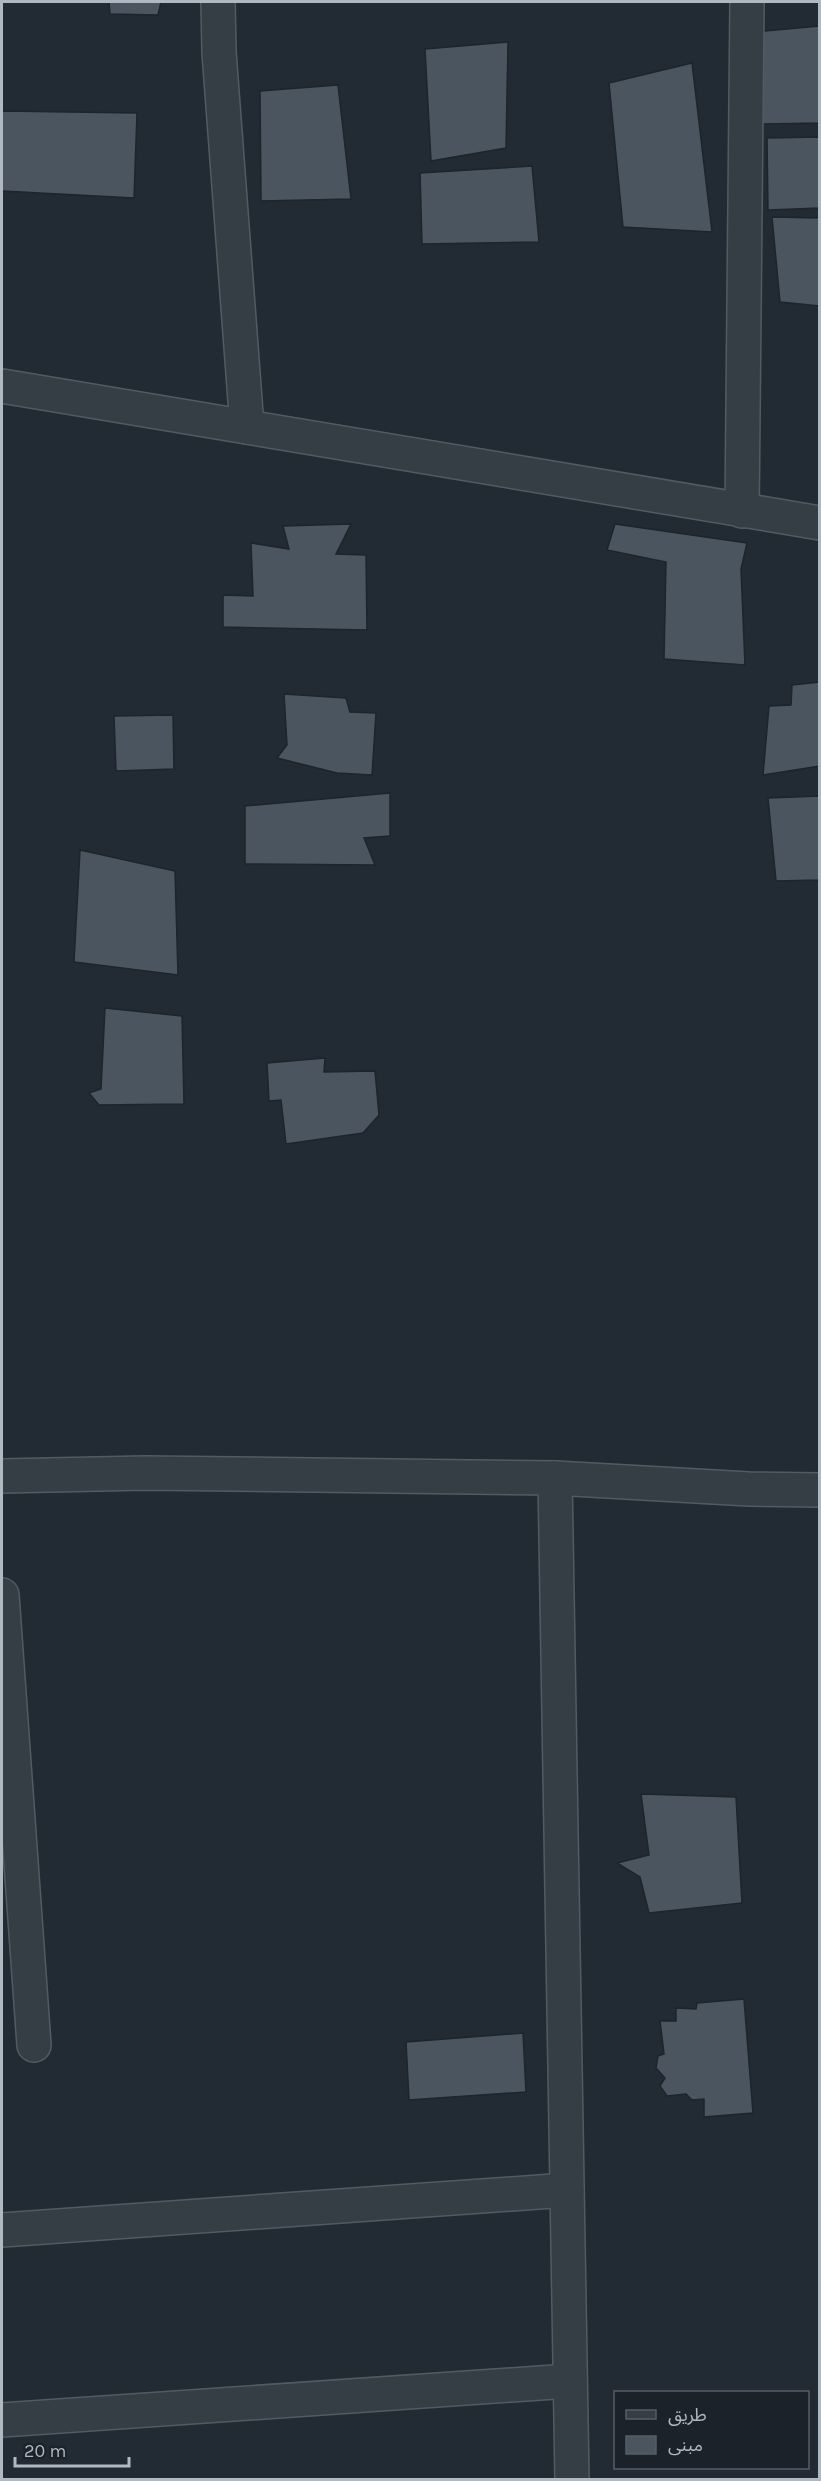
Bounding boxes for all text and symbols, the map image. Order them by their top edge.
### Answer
legend [614,2391,809,2469]
text: طريق [668,2404,707,2426]
scale bar [15,2430,129,2468]
text: مبنى [668,2434,703,2456]
text: 20 m [24,2440,66,2462]

